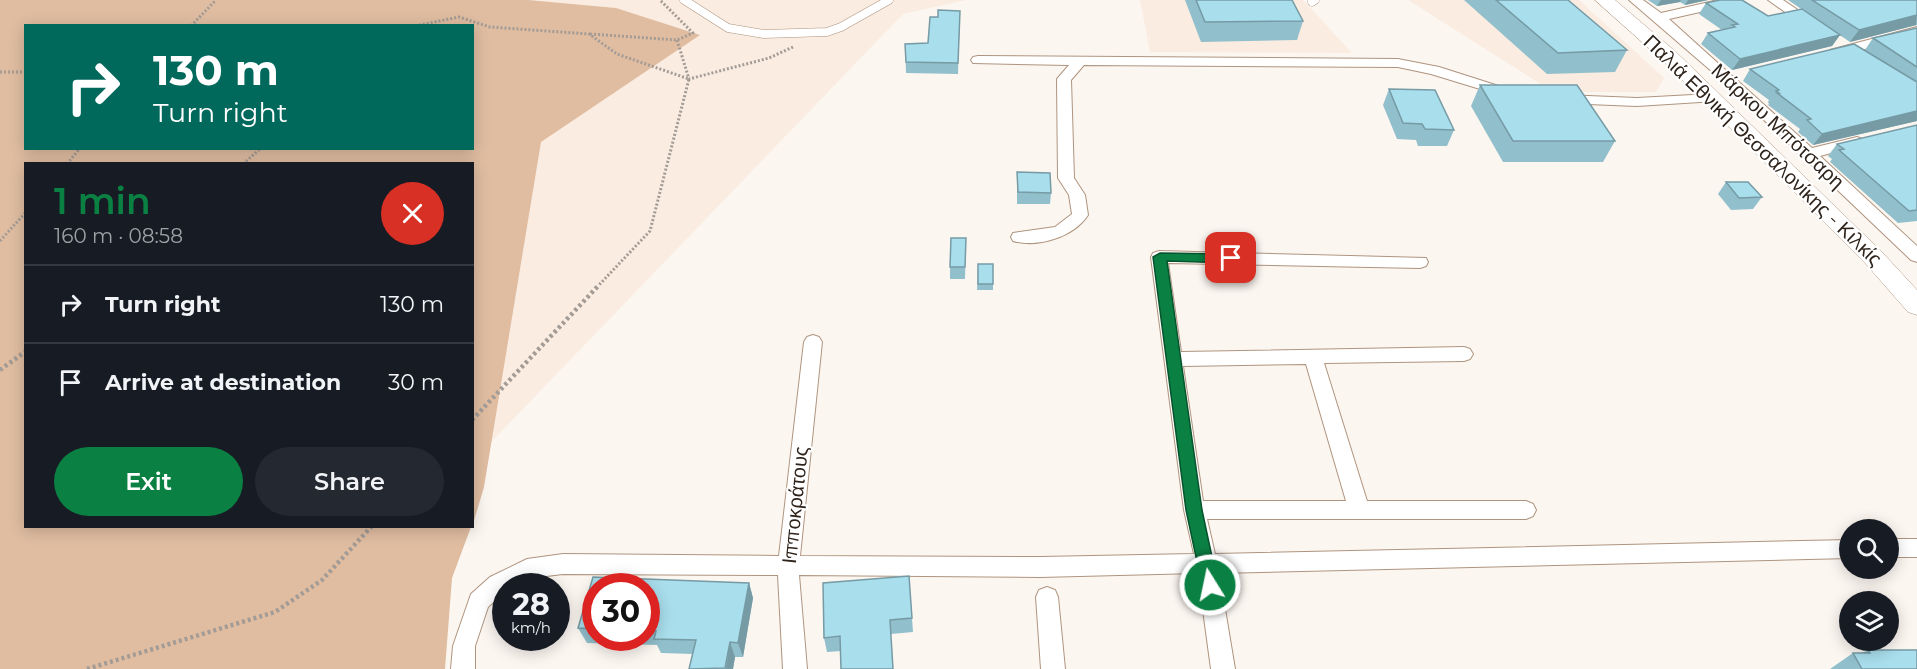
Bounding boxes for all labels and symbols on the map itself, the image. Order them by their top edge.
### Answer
street label: Παλιά Εθνική Θεσσαλονίκης - Κιλκίς [1639,30,1887,271]
street label: Μάρκου Μπότσαρη [1707,58,1849,194]
pin [1205,232,1256,283]
street label: Ιπποκράτους [777,445,813,565]
position arrow [1178,553,1242,617]
speed limit sign: 30 [582,573,660,651]

